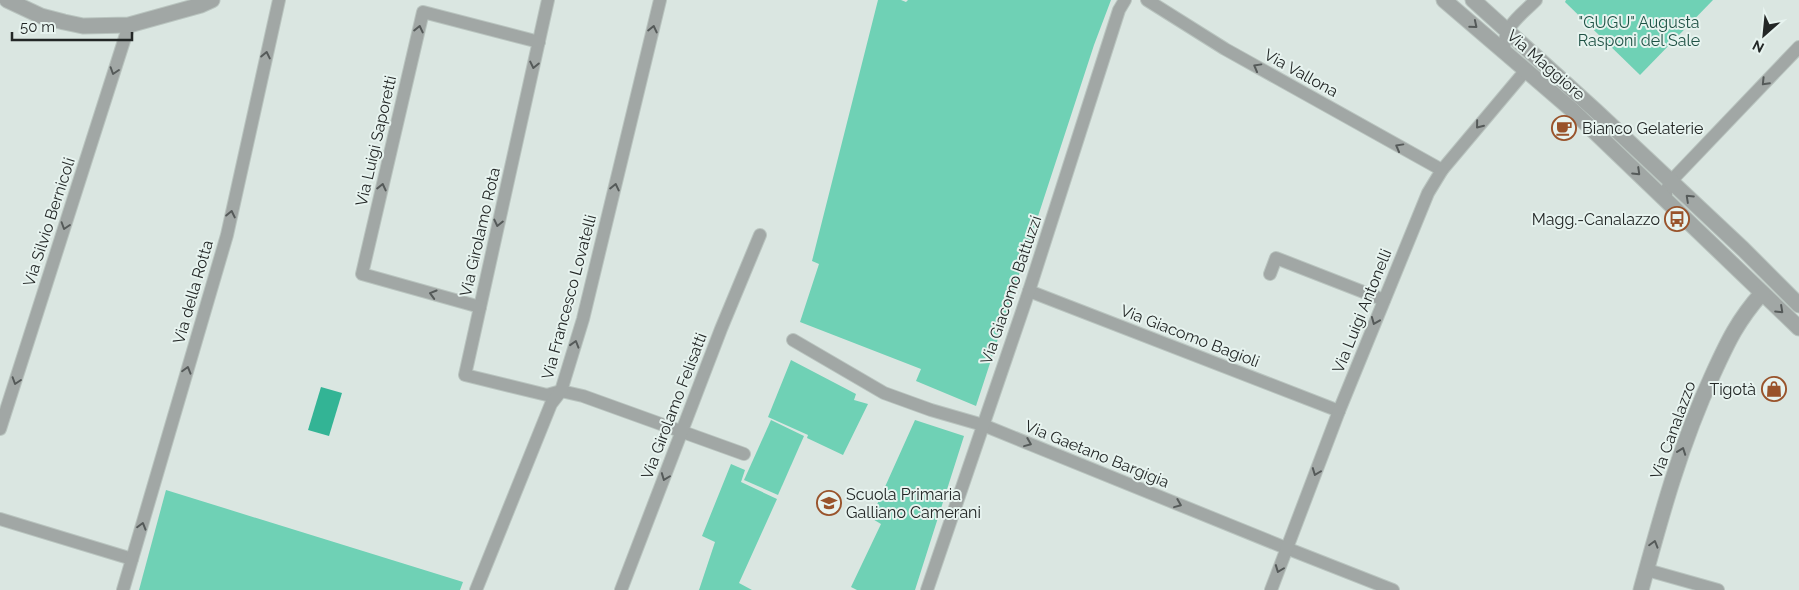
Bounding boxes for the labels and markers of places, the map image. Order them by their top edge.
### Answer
cafe icon: Bianco Gelaterie [1551,115,1577,141]
place label: Bianco Gelaterie [1582,119,1703,138]
bus stop icon: Magg.-Canalazzo [1664,206,1690,232]
place label: Magg.-Canalazzo [1532,210,1660,229]
shop icon: Tigotà [1761,376,1787,402]
place label: Tigotà [1709,380,1756,399]
place label: Scuola Primaria Galliano Camerani [846,485,981,522]
school or university icon: Scuola Primaria Galliano Camerani [816,490,842,516]

